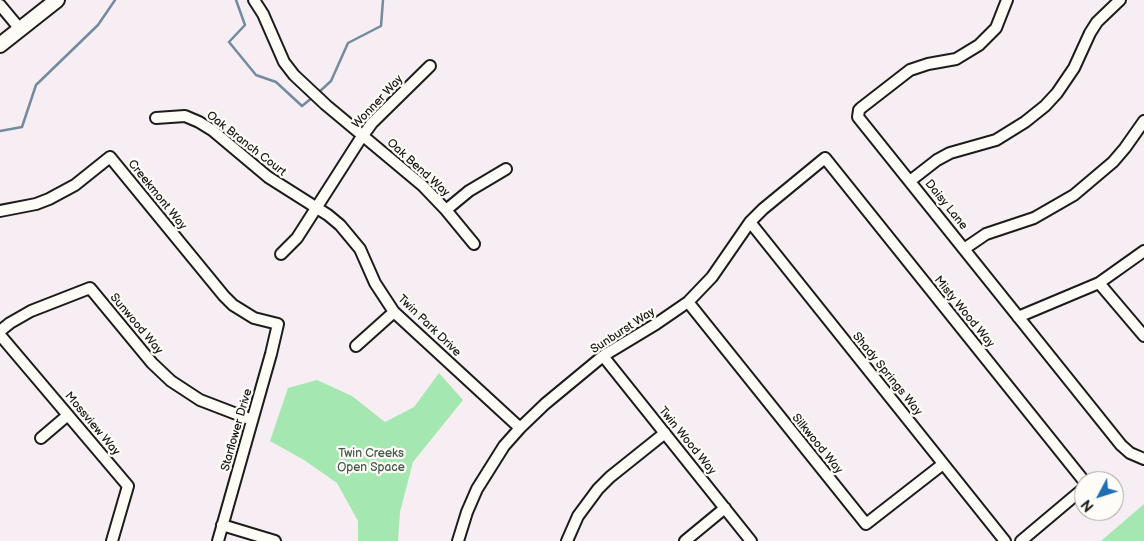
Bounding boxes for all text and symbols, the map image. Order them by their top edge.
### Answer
street label: Wonner Way [350,72,406,132]
street label: Oak Branch Court [203,108,289,180]
street label: Oak Bend Way [384,136,452,200]
street label: Creekmont Way [124,157,190,233]
street label: Daisy Lane [921,177,971,233]
street label: Misty Wood Way [931,273,997,351]
street label: Sunwood Way [106,291,166,357]
street label: Twin Park Drive [394,292,464,360]
street label: Sunburst Way [588,305,658,357]
street label: Shady Springs Way [849,329,925,419]
street label: Starflower Drive [218,387,256,473]
street label: Mossview Way [61,389,123,459]
street label: Twin Wood Way [655,404,719,478]
street label: Silkwood Way [788,411,846,477]
park label: Twin Creeks Open Space [337,447,405,475]
north arrow [1074,471,1124,521]
text: N [1078,496,1098,515]

